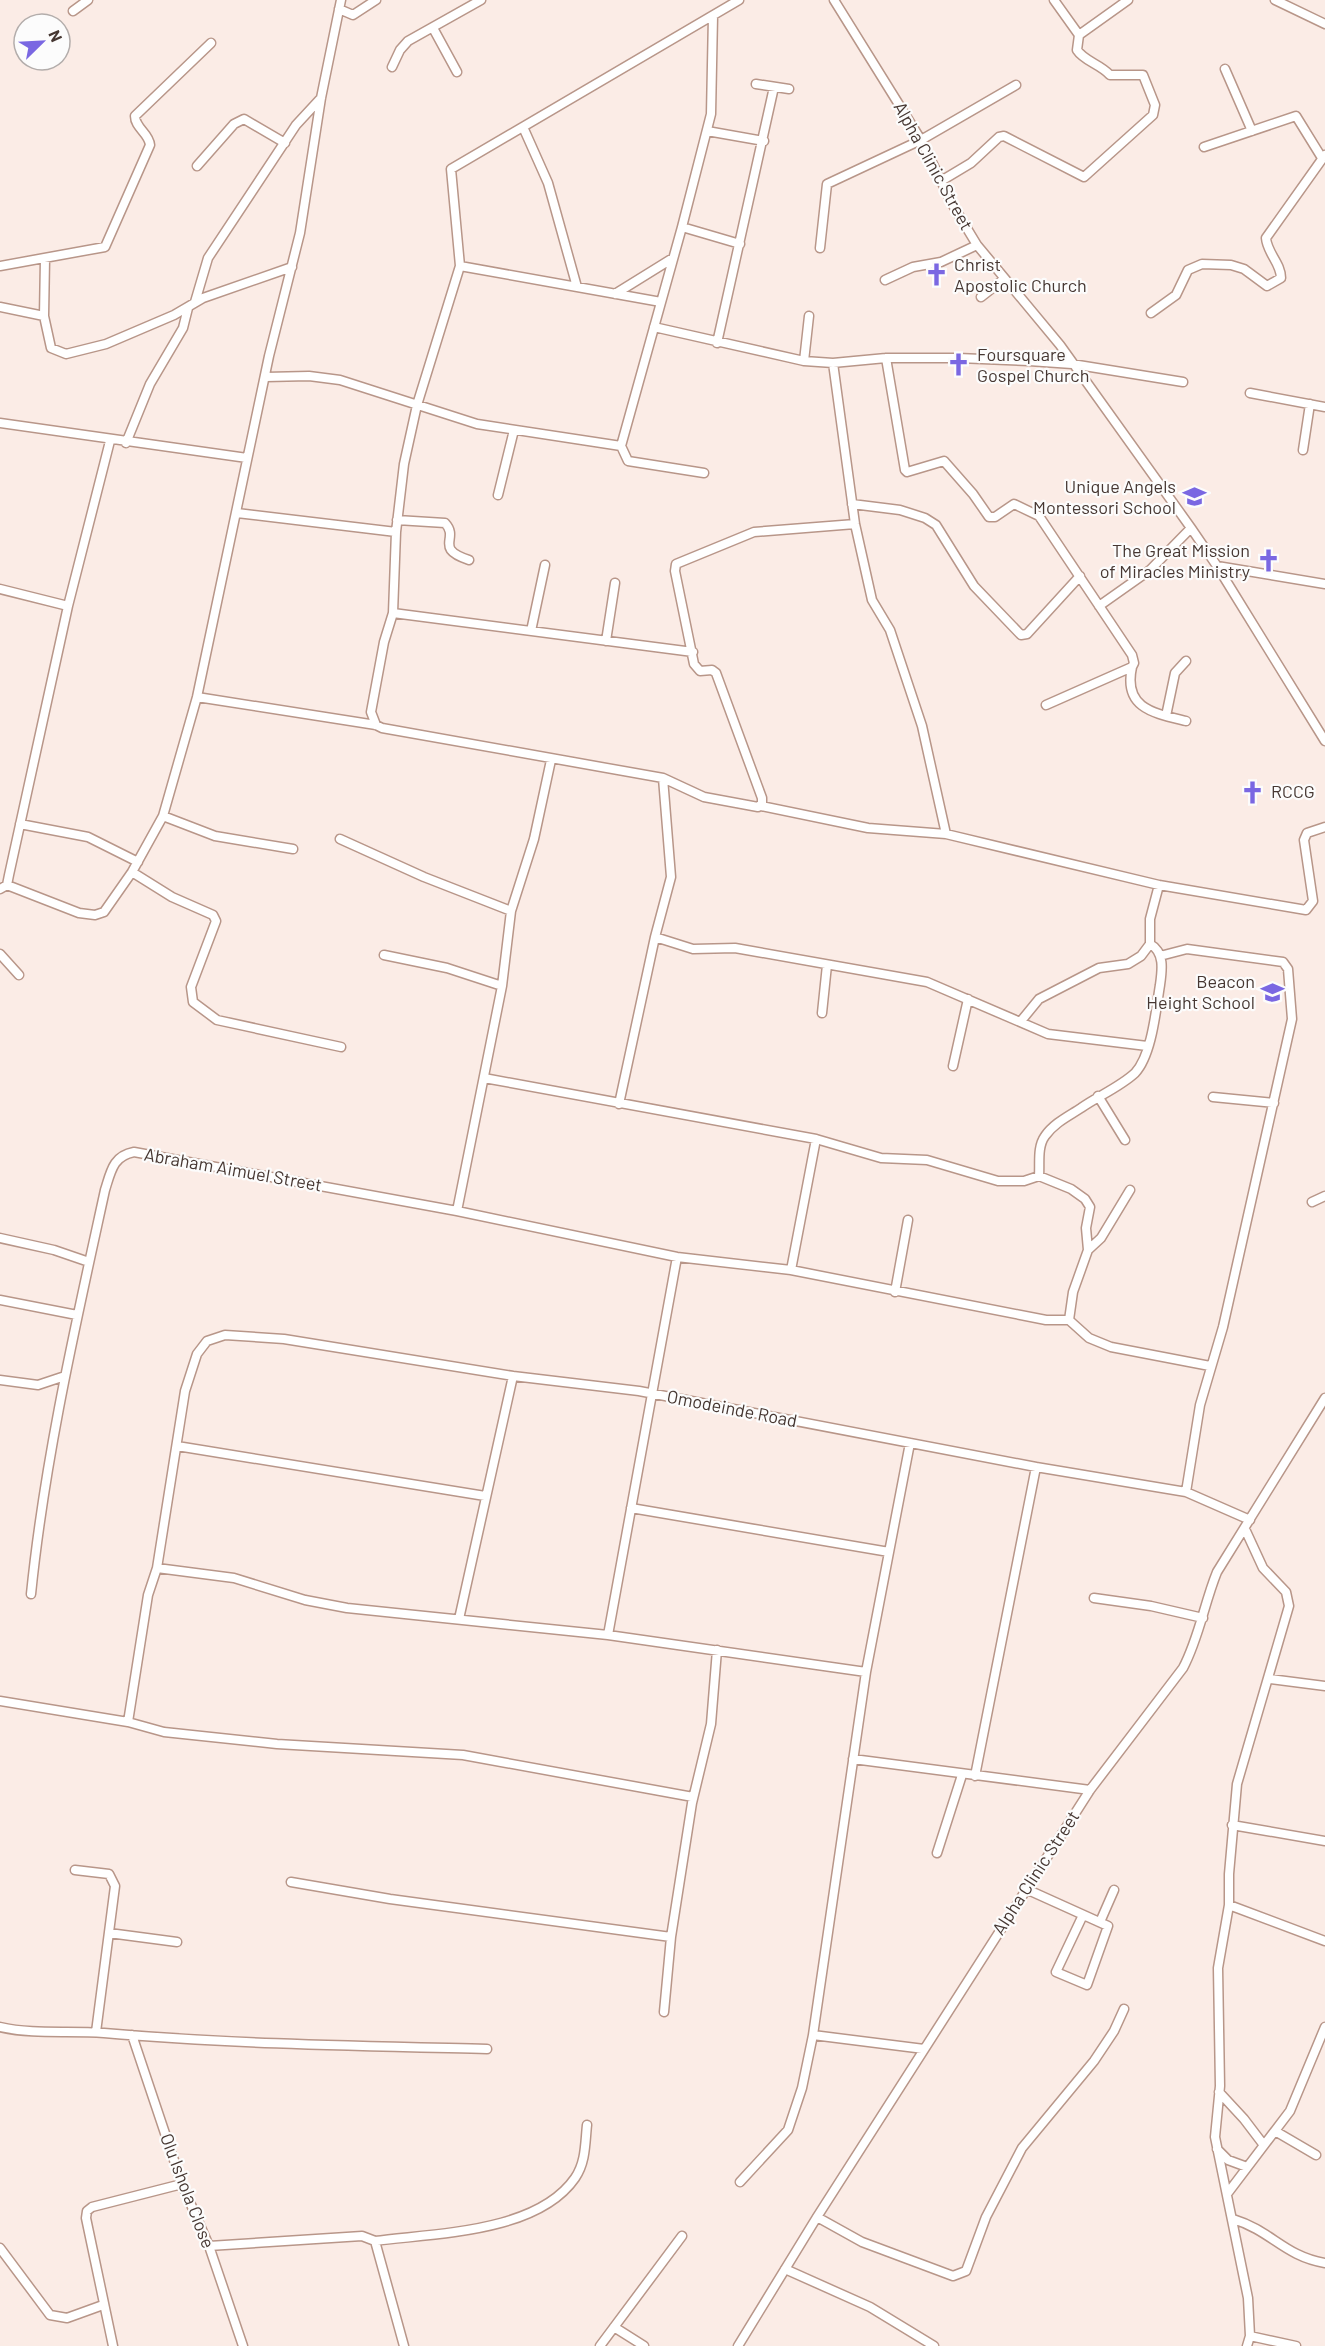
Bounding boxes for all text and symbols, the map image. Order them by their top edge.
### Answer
north arrow [12,12,72,72]
text: N [45,27,67,44]
street label: Alpha Clinic Street [889,97,978,234]
place label: Christ Apostolic Church [954,253,1087,296]
church icon: Christ Apostolic Church [923,262,949,288]
place label: Foursquare Gospel Church [977,343,1089,386]
church icon: Foursquare Gospel Church [946,352,972,378]
place label: Unique Angels Montessori School [1033,475,1176,518]
school or university icon: Unique Angels Montessori School [1181,484,1207,510]
place label: The Great Mission of Miracles Ministry [1100,539,1250,582]
church icon: The Great Mission of Miracles Ministry [1255,548,1281,574]
church icon: RCCG [1240,779,1266,805]
place label: RCCG [1271,780,1315,802]
place label: Beacon Height School [1146,970,1255,1013]
school or university icon: Beacon Height School [1260,979,1286,1005]
street label: Abraham Aimuel Street [142,1143,324,1196]
street label: Omodeinde Road [665,1385,799,1431]
street label: Alpha Clinic Street [987,1806,1083,1939]
street label: Olu Ishola Close [156,2130,220,2251]

